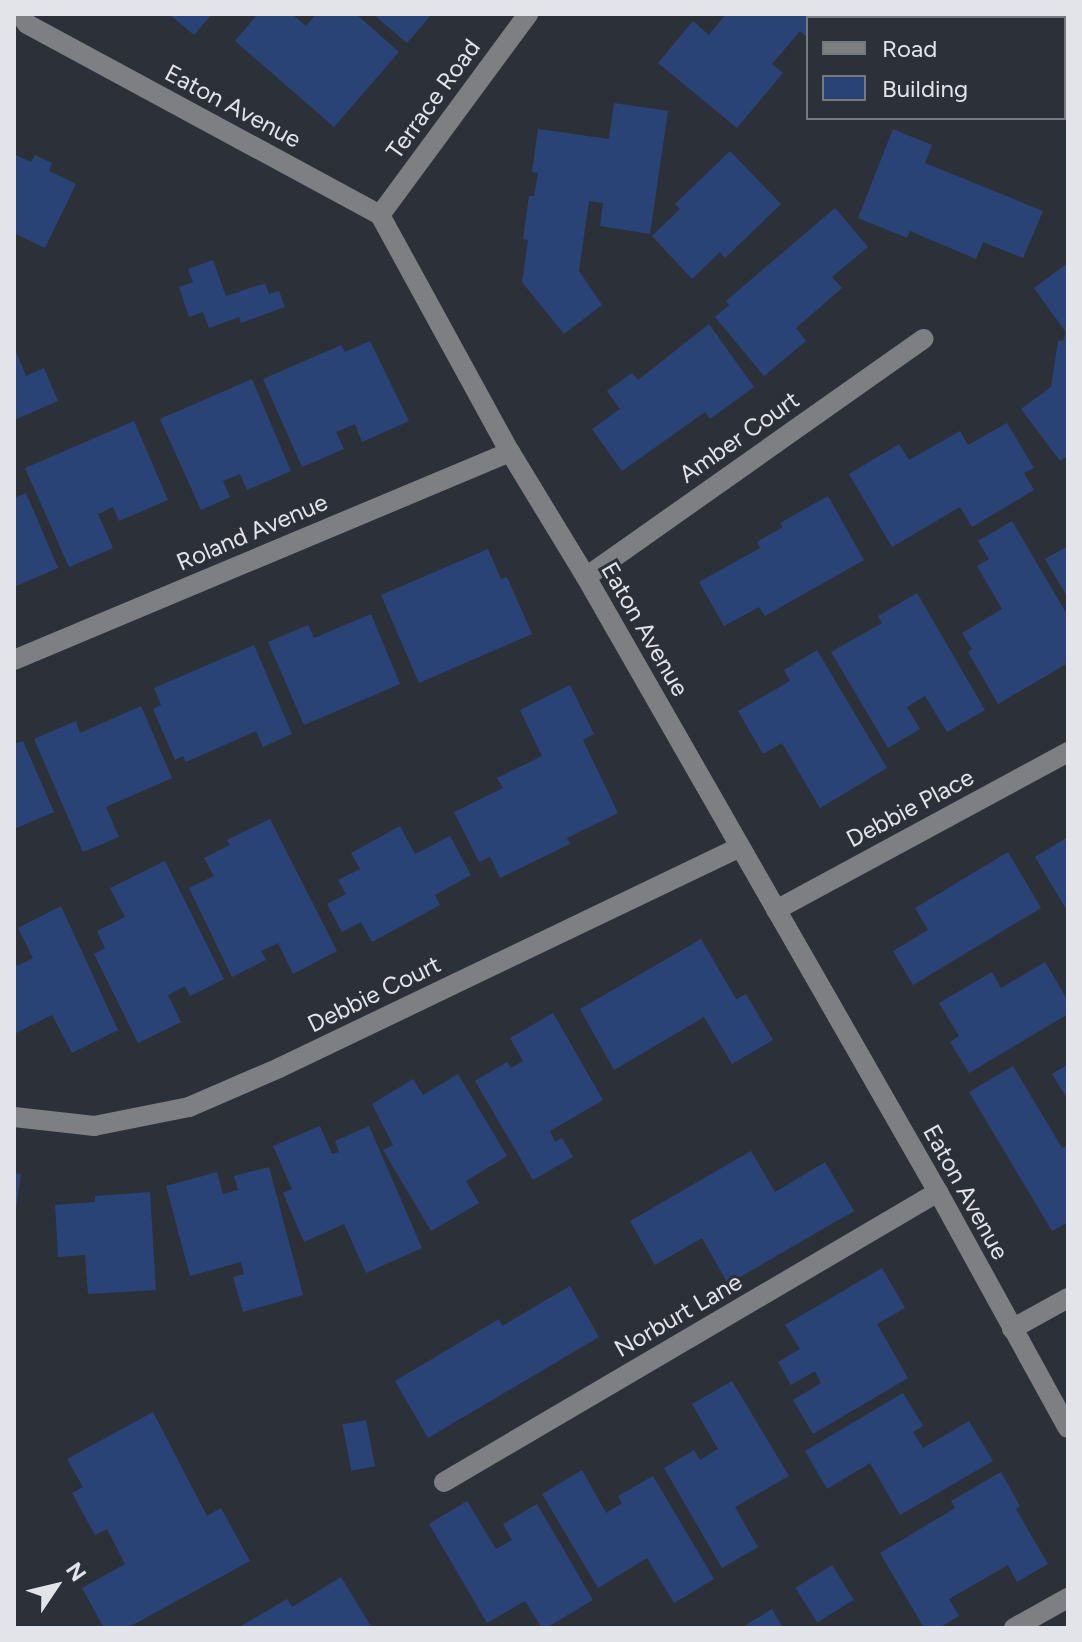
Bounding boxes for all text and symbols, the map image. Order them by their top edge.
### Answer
legend [806,16,1066,120]
street label: Terrace Road [380,34,486,164]
text: Road [882,34,937,63]
street label: Eaton Avenue [160,58,306,154]
text: Building [882,74,968,103]
street label: Amber Court [674,385,804,489]
street label: Roland Avenue [172,487,332,577]
street label: Eaton Avenue [595,557,695,701]
street label: Debbie Place [842,762,978,854]
street label: Debbie Court [303,949,445,1039]
street label: Eaton Avenue [917,1119,1015,1265]
street label: Norburt Lane [609,1267,747,1363]
north arrow [16,1546,96,1626]
text: N [60,1557,92,1587]

